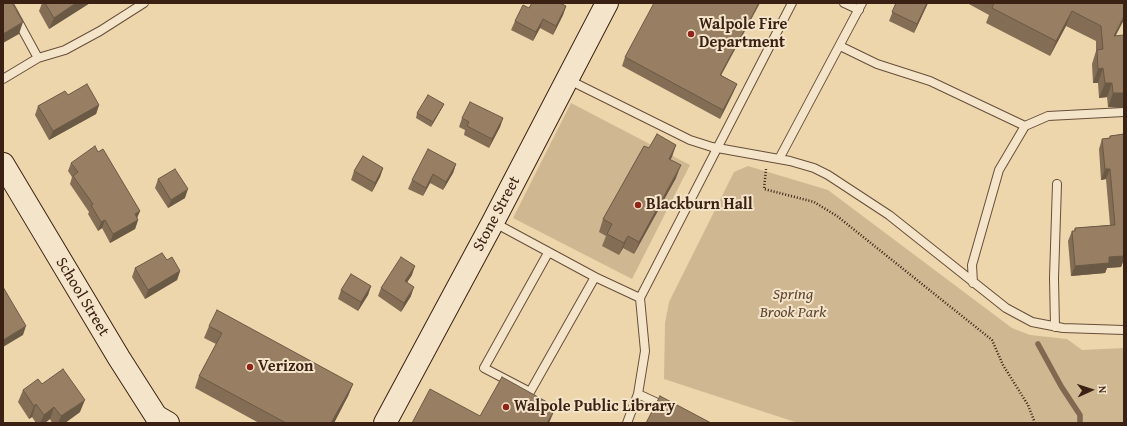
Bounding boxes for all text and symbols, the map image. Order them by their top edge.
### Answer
place label: Walpole Fire Department [699,15,787,53]
marker: Walpole Fire Department [686,29,696,39]
street label: Stone Street [469,173,525,255]
place label: Blackburn Hall [646,195,753,215]
marker: Blackburn Hall [633,200,643,210]
street label: School Street [51,254,113,340]
park label: Spring Brook Park [760,285,826,323]
place label: Verizon [258,357,314,377]
marker: Verizon [245,362,255,372]
north arrow [1071,370,1111,410]
text: N [1095,385,1111,393]
place label: Walpole Public Library [514,397,675,417]
marker: Walpole Public Library [501,402,511,412]

